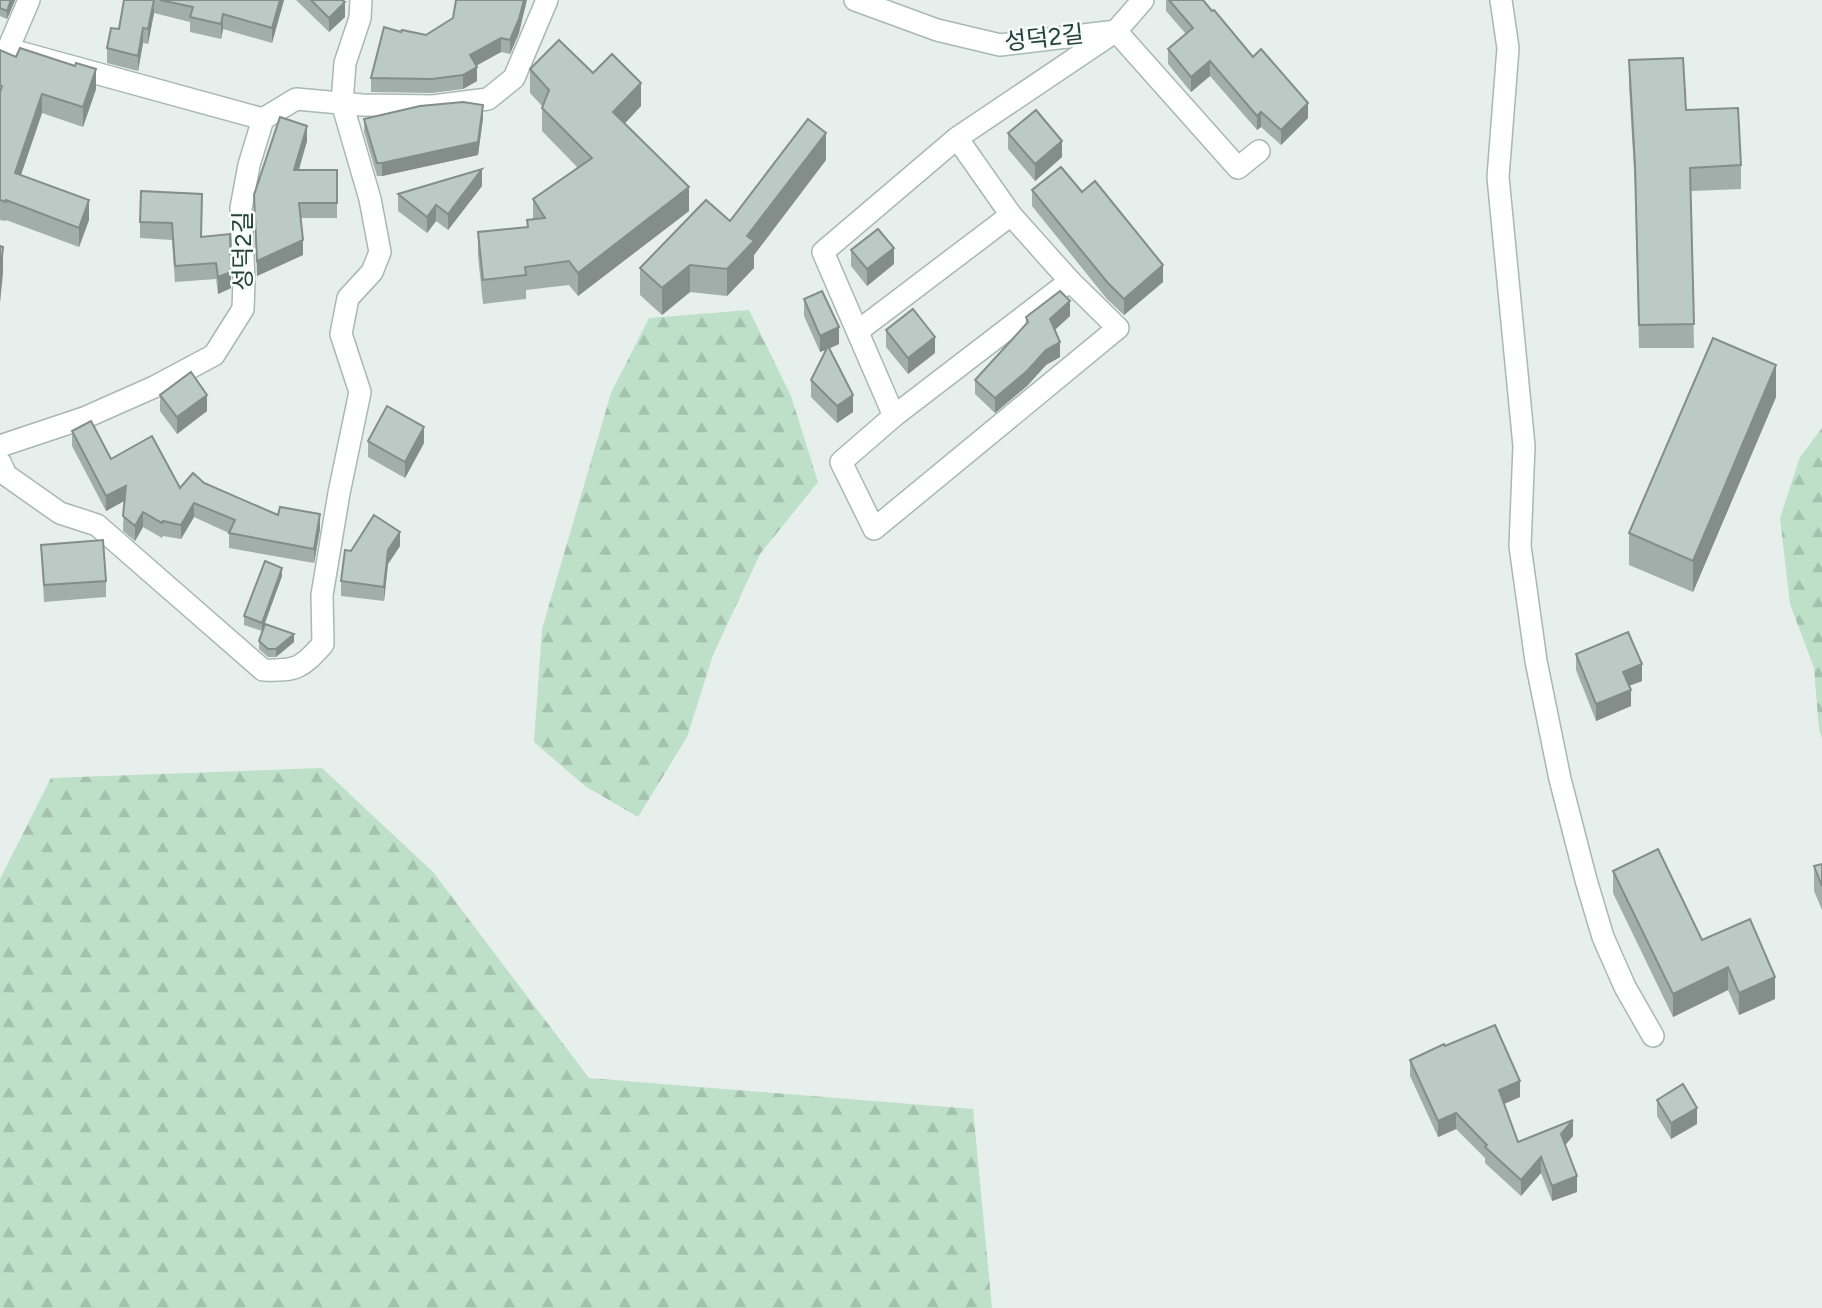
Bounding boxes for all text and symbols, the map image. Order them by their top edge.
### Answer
street label: 성덕2길 [1003,19,1085,56]
street label: 성덕2길 [228,211,257,291]

